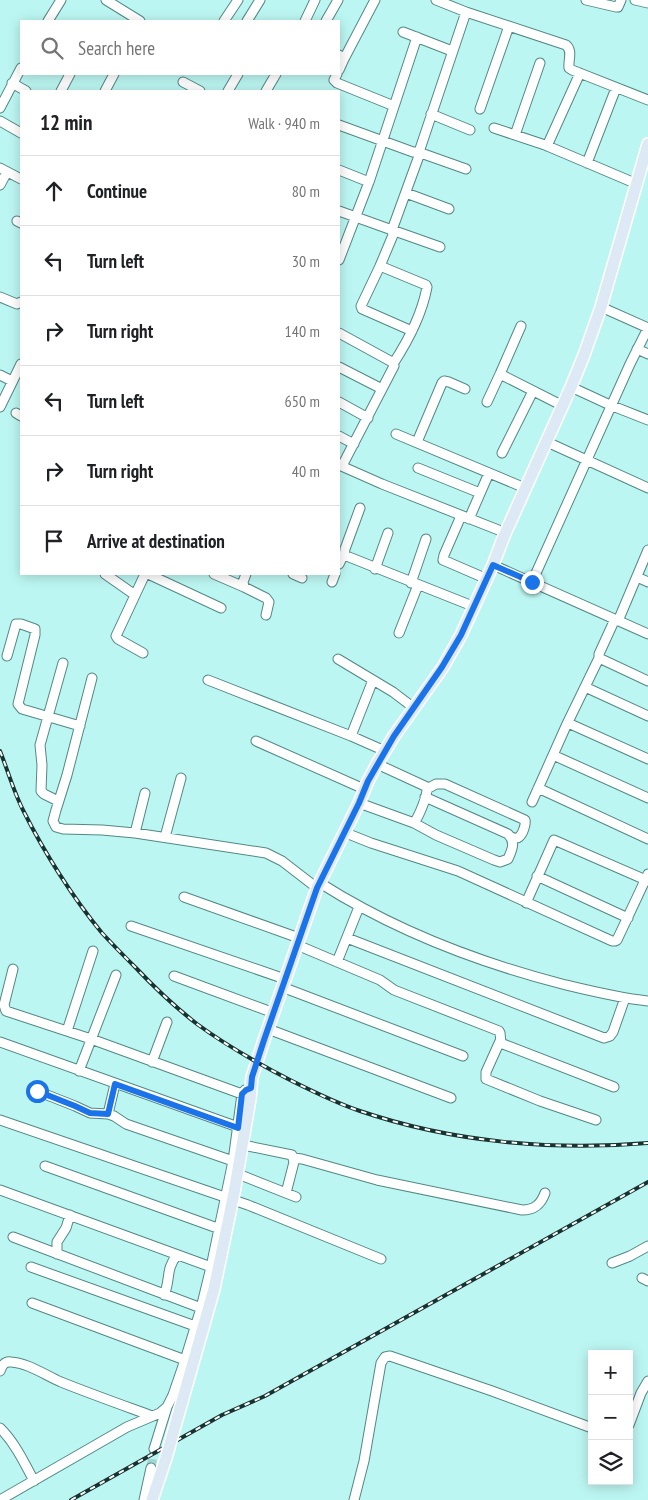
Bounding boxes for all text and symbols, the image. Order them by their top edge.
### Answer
search box [20,20,340,75]
icon: search [38,34,66,62]
text: Search here [78,36,155,60]
text: 12 min [40,109,92,136]
text: Walk · 940 m [248,113,320,133]
icon: ahead [40,177,68,205]
text: Continue [87,179,147,203]
text: 80 m [292,181,320,201]
icon: left [40,247,68,275]
text: Turn left [87,249,144,273]
text: 30 m [292,251,320,271]
icon: right [40,317,68,345]
text: Turn right [87,319,153,343]
text: 140 m [285,321,320,341]
icon: left [40,387,68,415]
text: Turn left [87,389,144,413]
text: 650 m [285,391,320,411]
icon: right [40,457,68,485]
text: Turn right [87,459,153,483]
text: 40 m [292,461,320,481]
icon: arrive [40,527,68,555]
text: Arrive at destination [87,529,225,553]
route end [521,571,544,594]
route start [26,1080,49,1103]
map controls [588,1350,633,1485]
button: + [588,1350,633,1395]
button: − [588,1395,633,1440]
button: layers [588,1440,633,1485]

